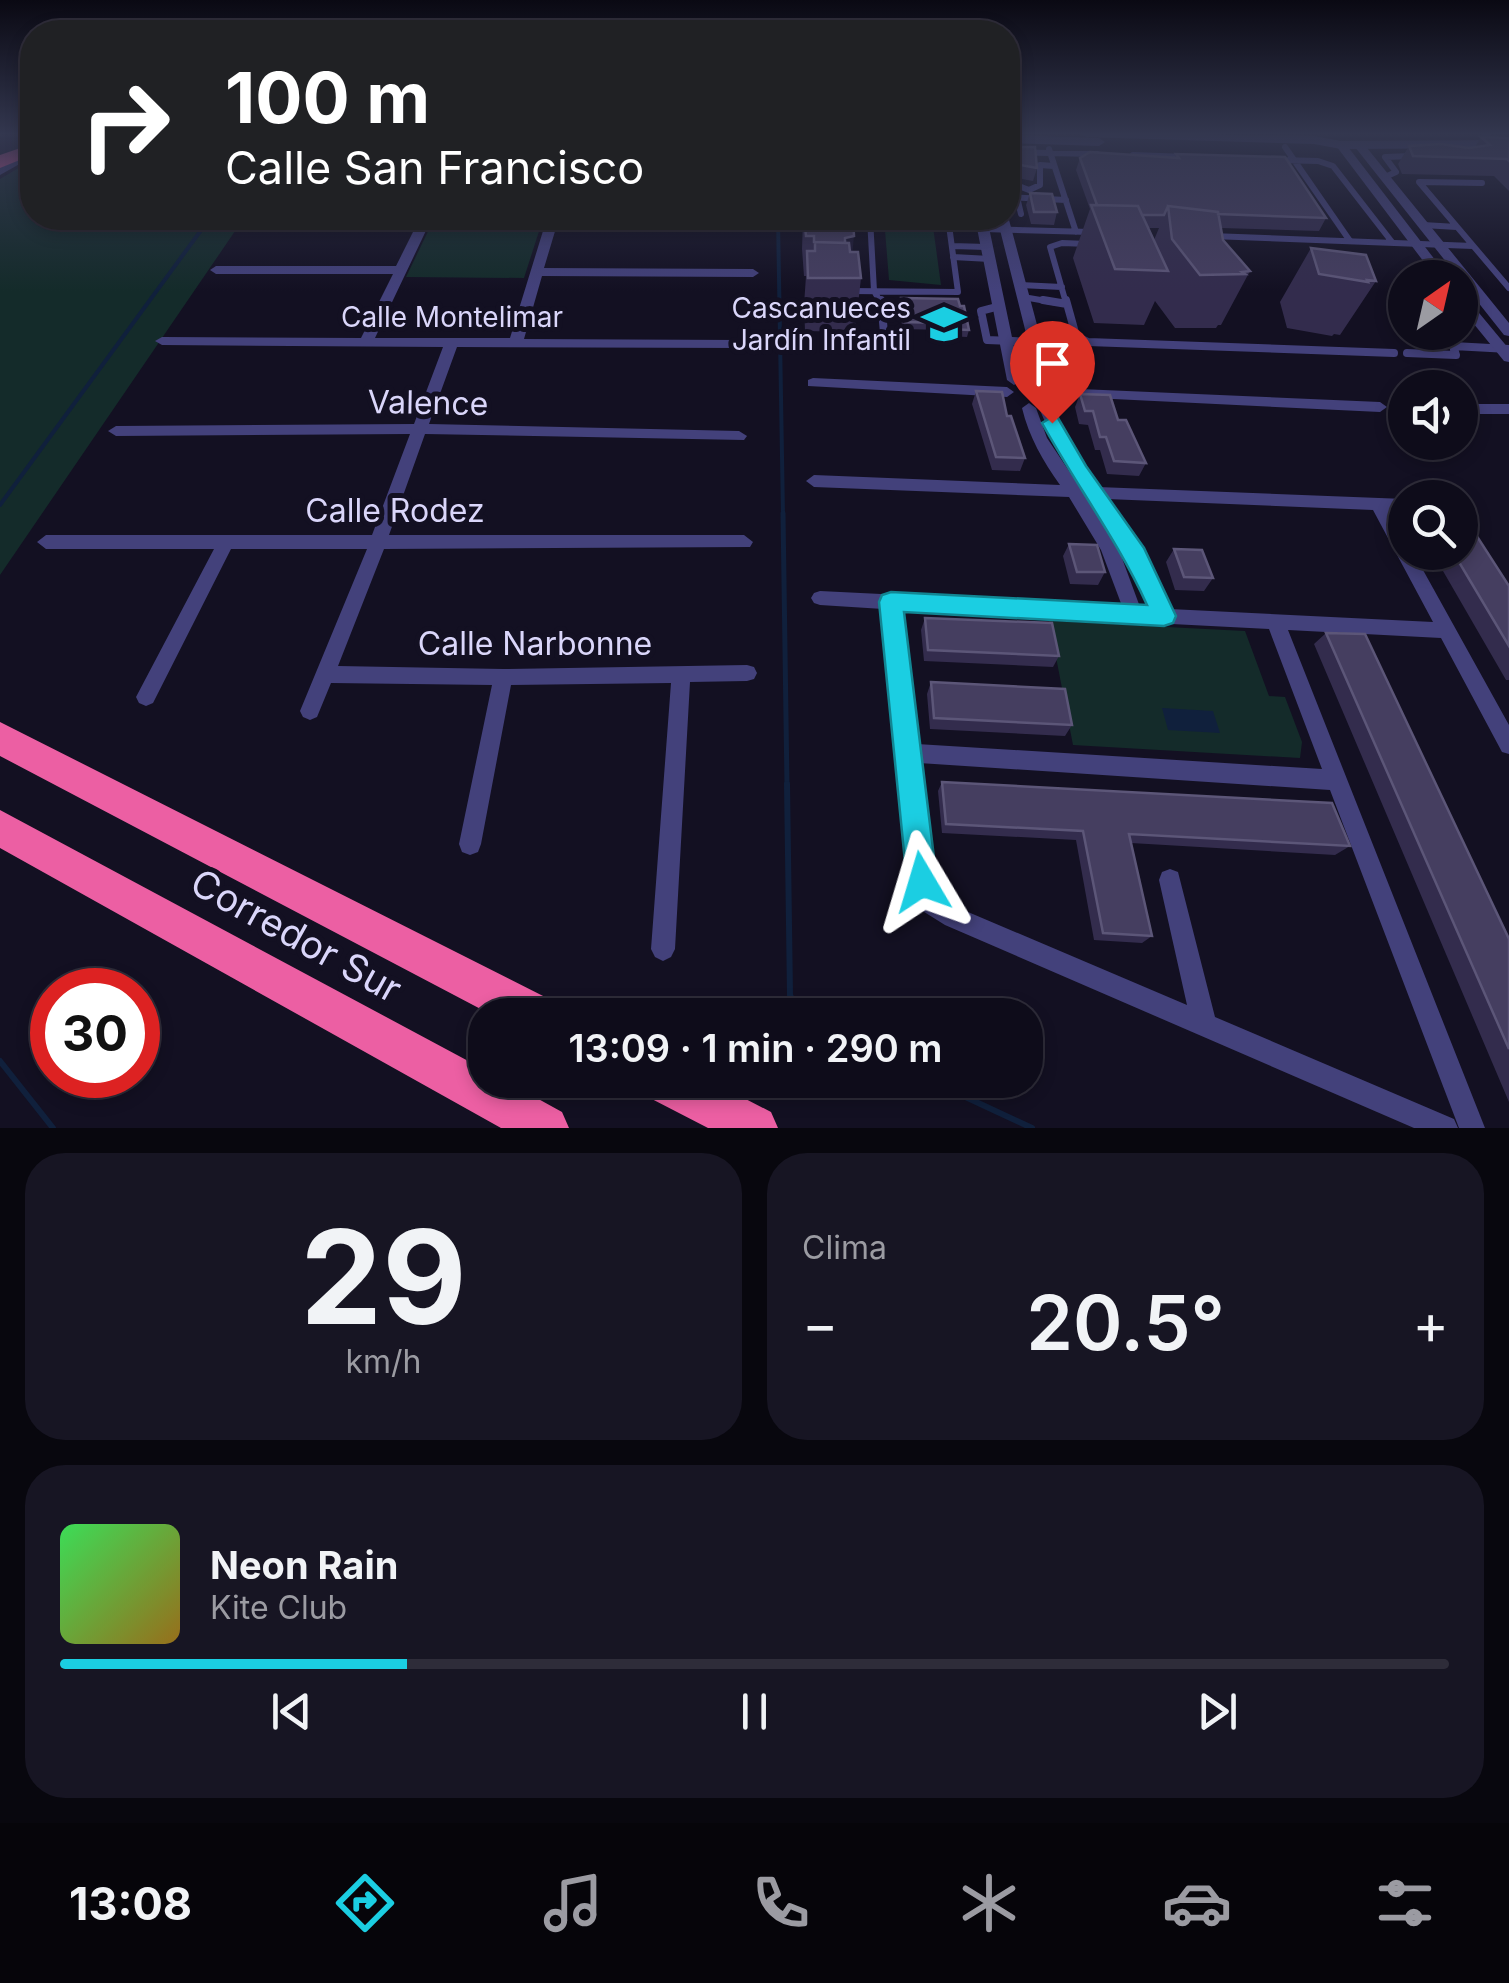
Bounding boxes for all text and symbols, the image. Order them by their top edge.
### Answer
text: 100 m [225,55,430,140]
icon: right [60,60,190,190]
text: Calle San Francisco [225,140,644,195]
north arrow [1388,260,1478,350]
map controls [1388,260,1478,570]
place label: Cascanueces Jardín Infantil [732,291,911,357]
street label: Calle Montelimar [341,300,563,334]
school or university icon: Cascanueces Jardín Infantil [920,300,968,348]
pin [1010,321,1095,424]
icon: arrive [1025,336,1080,391]
button: sound [1388,370,1478,460]
street label: Valence [367,382,489,423]
button: search [1388,480,1478,570]
street label: Calle Rodez [305,491,485,530]
street label: Calle Narbonne [418,624,652,663]
position arrow [870,830,974,934]
street label: Corredor Sur [183,858,410,1012]
speed limit sign: 30 [30,968,160,1098]
text: 13:09 · 1 min · 290 m [568,1025,943,1071]
text: 29 [300,1198,467,1355]
text: Clima [802,1228,887,1267]
text: 20.5° [1026,1277,1225,1368]
text: − [802,1291,838,1357]
text: + [1413,1291,1449,1357]
text: km/h [345,1342,422,1381]
text: Neon Rain [210,1542,398,1588]
text: Kite Club [210,1588,347,1627]
icon: previous [264,1684,319,1739]
icon: pause [727,1684,782,1739]
icon: next [1190,1684,1245,1739]
icon: directions [330,1868,400,1938]
icon: music [538,1868,608,1938]
icon: phone [746,1868,816,1938]
icon: climate [954,1868,1024,1938]
icon: car [1162,1868,1232,1938]
icon: filters [1370,1868,1440,1938]
text: 13:08 [69,1876,192,1931]

